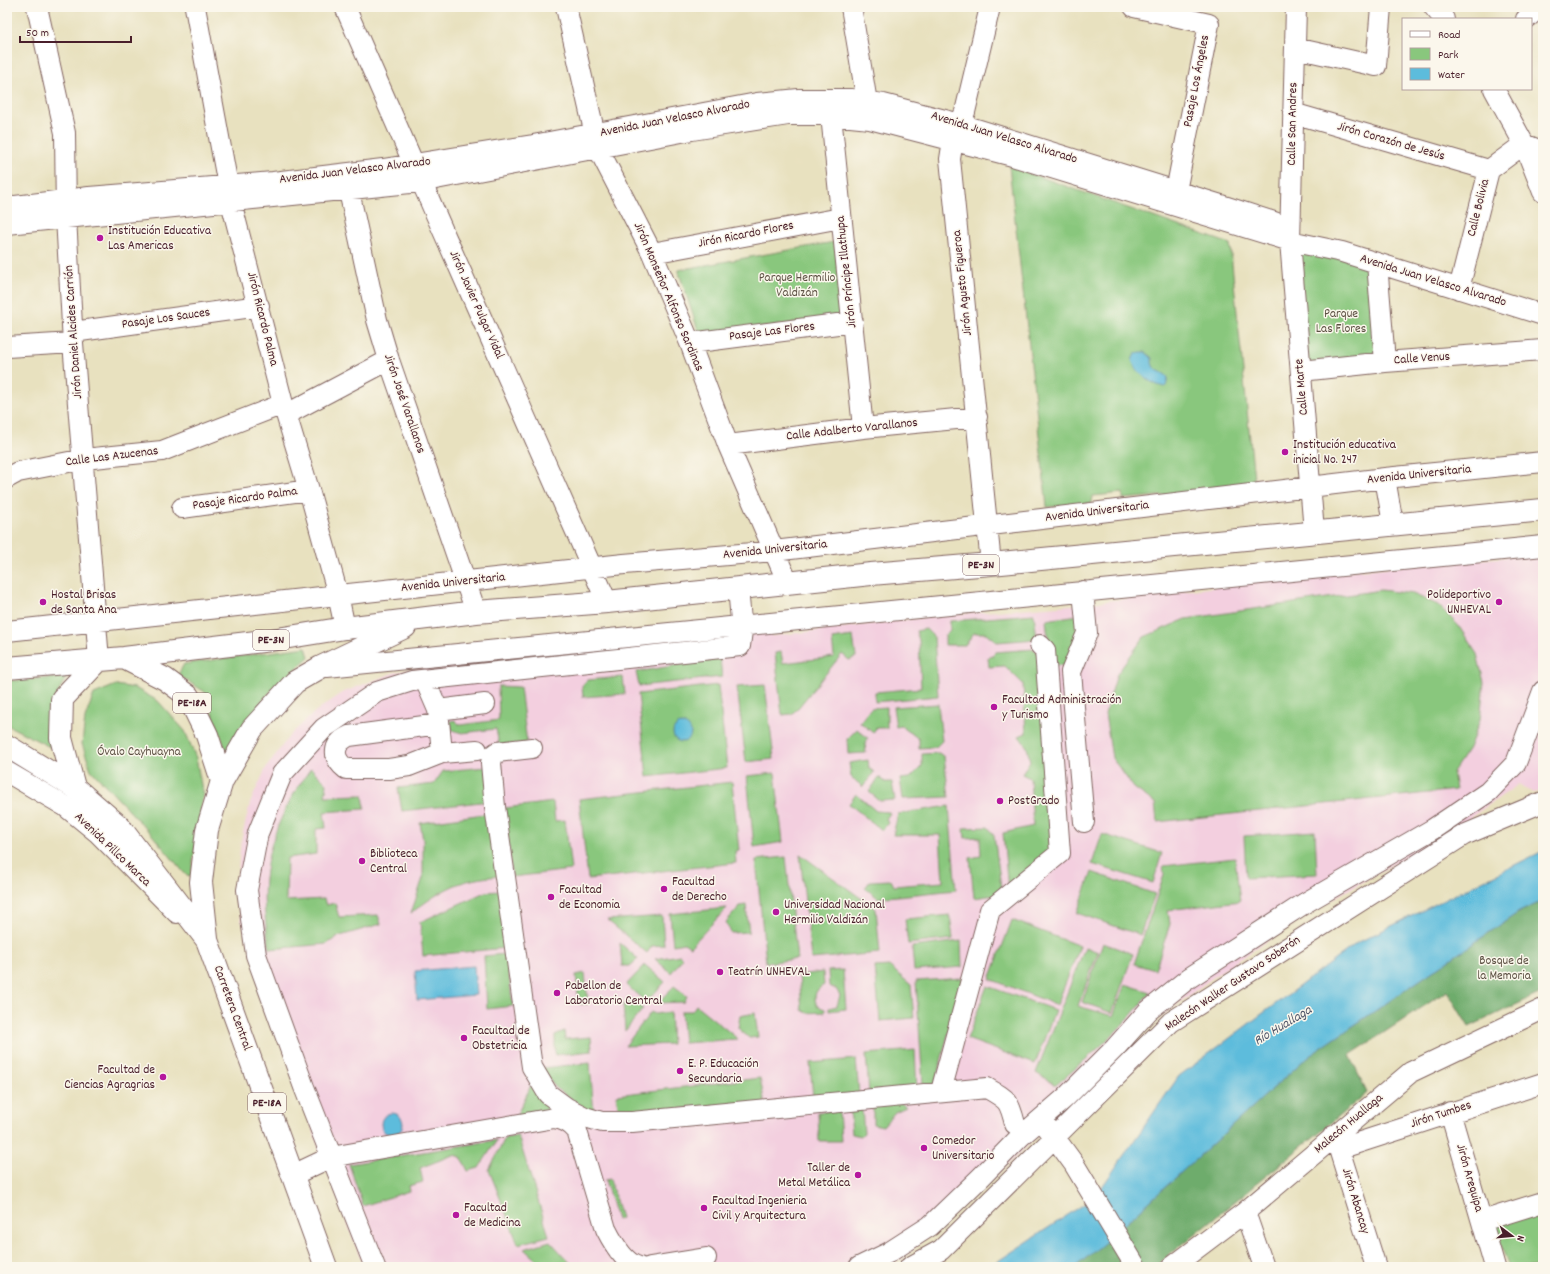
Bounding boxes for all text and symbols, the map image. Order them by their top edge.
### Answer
scale bar [20,18,131,44]
legend [1402,18,1532,90]
text: 50 m [26,25,49,42]
text: Road [1438,27,1460,44]
street label: Pasaje Los Ángeles [1179,33,1215,129]
text: Park [1438,47,1459,64]
text: Water [1438,67,1465,84]
street label: Calle San Andres [1283,82,1303,166]
street label: Avenida Juan Velasco Alvarado [598,95,752,143]
street label: Avenida Juan Velasco Alvarado [928,107,1080,169]
street label: Jirón Corazón de Jesús [1335,118,1447,166]
street label: Avenida Juan Velasco Alvarado [278,152,432,190]
street label: Calle Bolivia [1463,176,1496,239]
street label: Jirón Príncipe Illathupa [832,214,862,329]
street label: Jirón Ricardo Flores [697,216,795,254]
street label: Jirón Monseñor Alfonso Sardinas [628,219,708,375]
place label: Institución Educativa Las Americas [108,222,212,256]
street label: Jirón Agusto Figueroa [948,228,978,337]
marker: Institución Educativa Las Americas [95,233,105,243]
street label: Jirón Javier Pulgar Vidal [444,248,508,362]
street label: Avenida Juan Velasco Alvarado [1357,250,1509,312]
street label: Jirón Daniel Alcides Carrión [60,264,88,400]
park label: Parque Hermilio Valdizán [759,269,836,303]
street label: Jirón Ricardo Palma [241,270,283,369]
street label: Pasaje Los Sauces [121,303,211,335]
park label: Parque Las Flores [1316,305,1366,339]
street label: Pasaje Las Flores [728,317,816,347]
street label: Calle Venus [1393,348,1451,370]
street label: Jirón José Varallanos [378,352,430,456]
street label: Calle Marte [1290,358,1314,416]
street label: Calle Adalberto Varallanos [785,414,919,446]
place label: Institución educativa inicial No. 247 [1293,436,1397,470]
street label: Calle Las Azucenas [64,442,160,472]
marker: Institución educativa inicial No. 247 [1280,447,1290,457]
street label: Avenida Universitaria [1366,460,1473,490]
street label: Pasaje Ricardo Palma [191,482,299,516]
street label: Avenida Universitaria [1044,496,1151,528]
street label: Avenida Universitaria [722,535,829,565]
road number: PE-3N [963,555,999,575]
street label: Avenida Universitaria [400,568,507,598]
place label: Hostal Brisas de Santa Ana [51,586,118,620]
place label: Polideportivo UNHEVAL [1427,586,1492,620]
marker: Hostal Brisas de Santa Ana [38,597,48,607]
marker: Polideportivo UNHEVAL [1494,597,1504,607]
road number: PE-3N [253,630,289,650]
place label: Facultad Administración y Turismo [1002,691,1121,725]
road number: PE-18A [173,693,211,713]
marker: Facultad Administración y Turismo [989,702,999,712]
park label: Óvalo Cayhuayna [97,743,182,762]
place label: PostGrado [1008,792,1060,811]
marker: PostGrado [995,796,1005,806]
street label: Avenida Pillco Marca [69,808,155,892]
place label: Biblioteca Central [370,845,418,879]
marker: Biblioteca Central [357,856,367,866]
place label: Facultad de Derecho [672,873,727,907]
place label: Facultad de Economia [559,881,621,915]
marker: Facultad de Derecho [659,884,669,894]
marker: Facultad de Economia [546,892,556,902]
place label: Universidad Nacional Hermilio Valdizán [784,896,885,930]
marker: Universidad Nacional Hermilio Valdizán [771,907,781,917]
street label: Malecón Walker Gustavo Soberón [1161,931,1305,1037]
park label: Bosque de la Memoria [1477,952,1532,986]
street label: Carretera Central [208,963,256,1053]
place label: Teatrín UNHEVAL [728,963,811,982]
marker: Teatrín UNHEVAL [715,967,725,977]
place label: Pabellon de Laboratorio Central [565,977,662,1011]
marker: Pabellon de Laboratorio Central [552,988,562,998]
water label: Río Huallaga [1250,1000,1317,1051]
place label: Facultad de Obstetricia [472,1022,530,1056]
marker: Facultad de Obstetricia [459,1033,469,1043]
place label: E. P. Educación Secundaria [688,1055,758,1089]
place label: Facultad de Ciencias Agragrias [64,1061,155,1095]
marker: E. P. Educación Secundaria [675,1066,685,1076]
marker: Facultad de Ciencias Agragrias [158,1072,168,1082]
street label: Malecón Huallaga [1310,1089,1388,1159]
road number: PE-18A [248,1093,286,1113]
street label: Jirón Tumbes [1408,1096,1474,1134]
place label: Comedor Universitario [932,1132,995,1166]
street label: Jirón Arequipa [1450,1142,1488,1215]
marker: Comedor Universitario [919,1143,929,1153]
place label: Taller de Metal Metálica [778,1159,851,1193]
street label: Jirón Abancay [1336,1166,1374,1237]
marker: Taller de Metal Metálica [853,1170,863,1180]
place label: Facultad Ingenieria Civil y Arquitectura [712,1192,808,1226]
place label: Facultad de Medicina [464,1199,521,1233]
marker: Facultad Ingenieria Civil y Arquitectura [699,1203,709,1213]
marker: Facultad de Medicina [451,1210,461,1220]
north arrow [1492,1216,1532,1256]
text: N [1511,1233,1528,1244]

